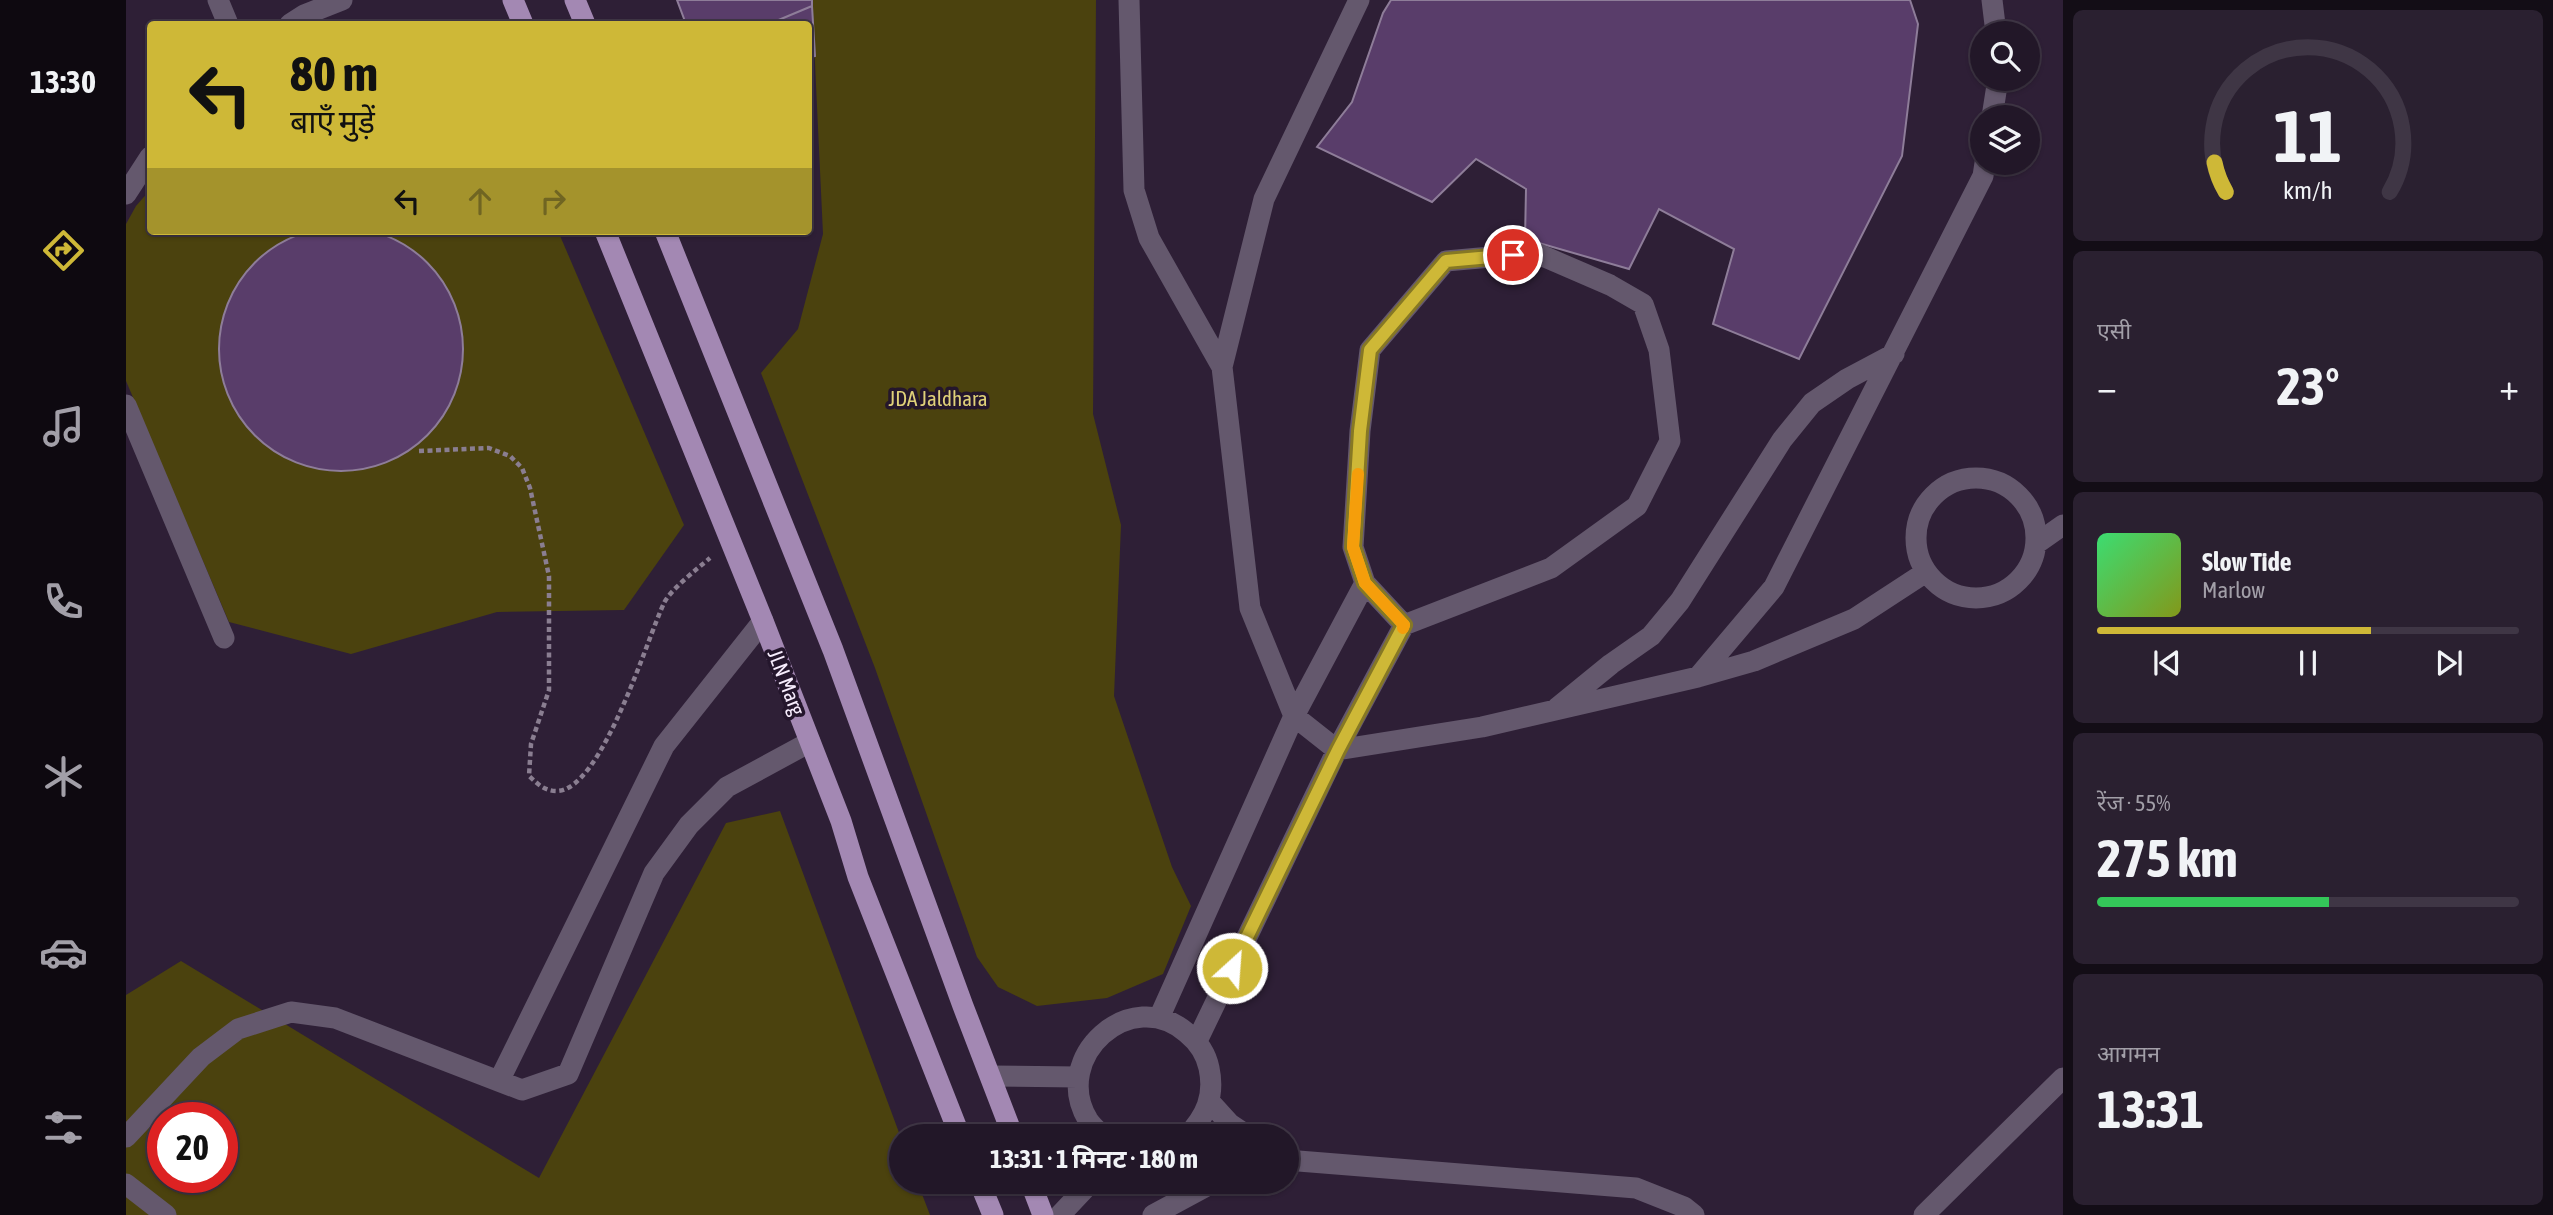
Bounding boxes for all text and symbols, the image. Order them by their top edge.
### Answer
map controls [1970,21,2040,175]
button: search [1970,21,2040,91]
text: 80 m [290,45,378,101]
icon: left [175,49,266,140]
text: 13:30 [30,63,96,100]
text: 11 [2274,94,2342,177]
text: बाएँ मुड़ें [290,103,375,140]
button: layers [1970,105,2040,175]
text: km/h [2283,175,2333,203]
icon: left [388,182,426,220]
icon: ahead [461,182,499,220]
icon: right [534,182,572,220]
pin [1483,225,1543,285]
icon: directions [39,226,88,275]
icon: arrive [1494,236,1532,274]
text: एसी [2097,318,2131,344]
text: 23° [2276,356,2340,416]
text: − [2097,365,2117,408]
text: + [2499,365,2519,408]
park label: JDA Jaldhara [889,386,987,410]
icon: music [39,402,88,451]
text: Slow Tide [2202,547,2292,577]
icon: phone [39,577,88,626]
text: Marlow [2202,577,2265,603]
icon: previous [2148,644,2186,682]
icon: pause [2289,644,2327,682]
icon: next [2430,644,2468,682]
street label: JLN Marg [764,646,810,718]
icon: climate [39,752,88,801]
text: रेंज · 55% [2097,790,2171,816]
text: 275 km [2097,828,2238,888]
icon: car [39,928,88,977]
position arrow [1195,931,1269,1005]
text: आगमन [2097,1041,2160,1067]
text: 13:31 [2097,1079,2204,1139]
speed limit sign: 20 [147,1102,238,1193]
icon: filters [39,1103,88,1152]
text: 13:31 · 1 मिनट · 180 m [990,1144,1198,1174]

